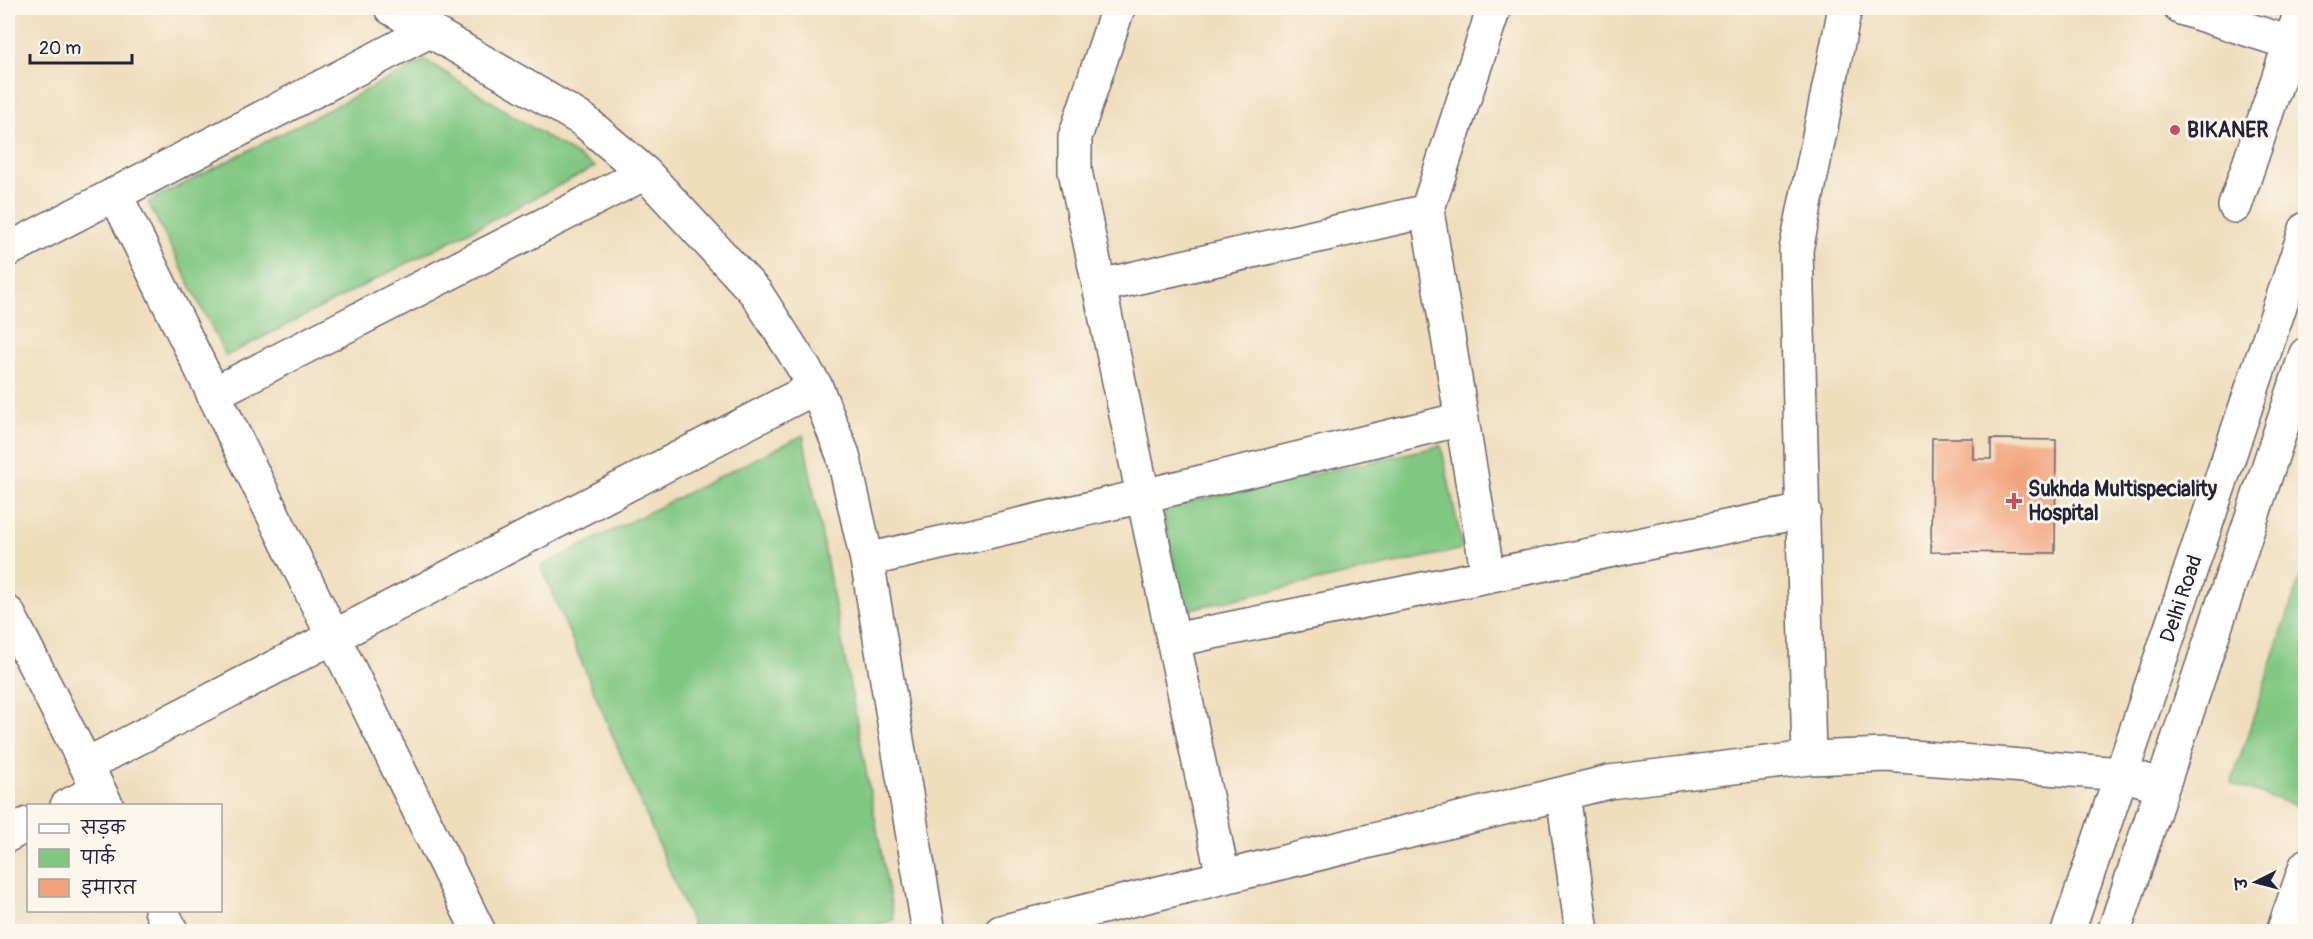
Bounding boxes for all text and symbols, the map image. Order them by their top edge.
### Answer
scale bar [30,27,132,65]
text: 20 m [39,37,81,60]
place label: BIKANER [2187,117,2268,144]
marker: BIKANER [2168,123,2182,137]
place label: Sukhda Multispeciality Hospital [2028,476,2217,527]
marker: Sukhda Multispeciality Hospital [2005,492,2023,510]
street label: Delhi Road [2154,552,2209,646]
legend [27,804,222,912]
text: सड़क [80,817,126,840]
text: पार्क [80,844,116,870]
north arrow [2226,852,2286,912]
text: उ [2231,876,2253,892]
text: इमारत [81,877,137,900]

